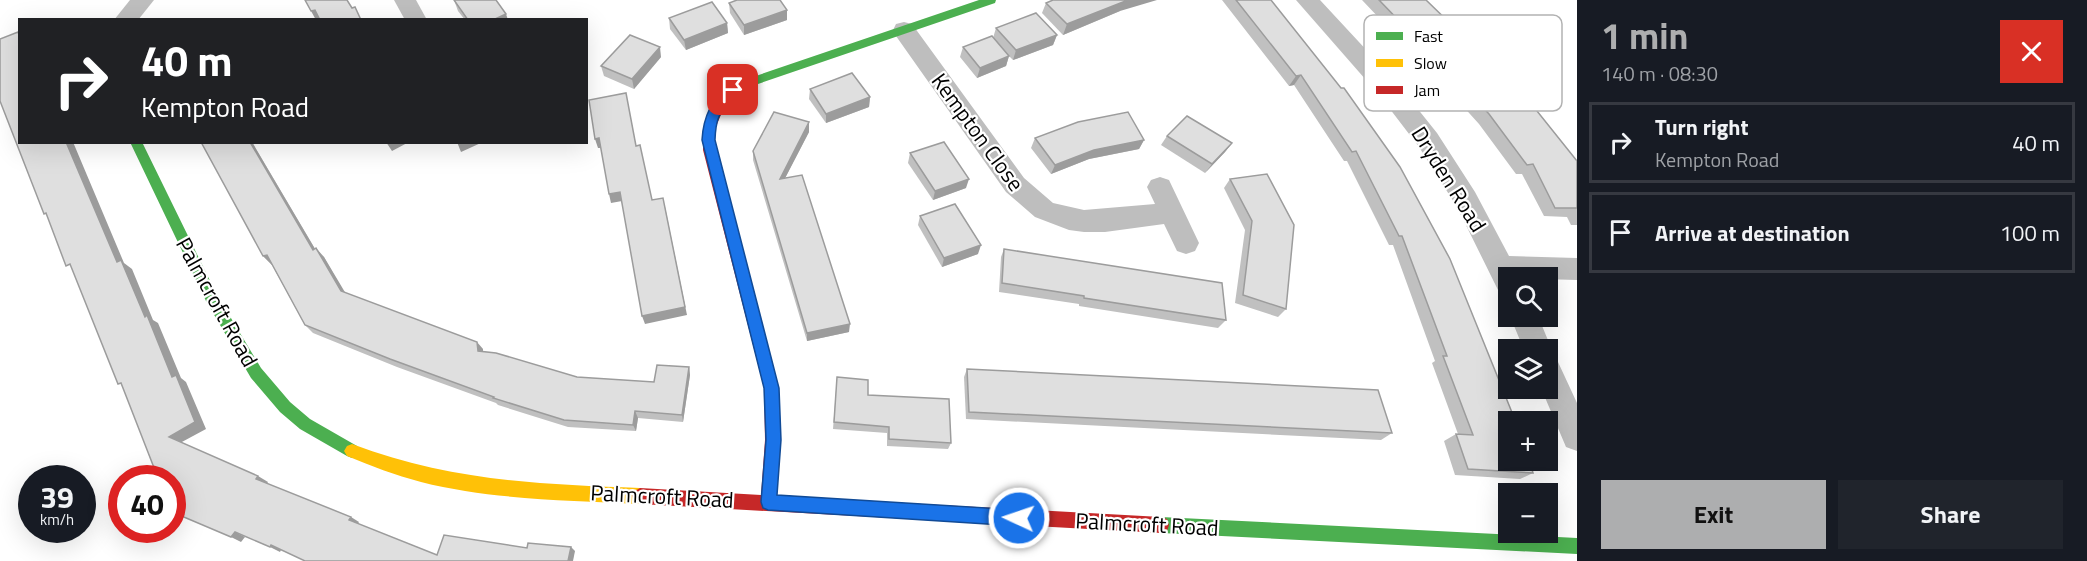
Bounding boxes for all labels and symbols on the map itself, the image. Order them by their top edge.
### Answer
legend [1364,15,1562,111]
text: Fast [1414,24,1443,48]
text: Slow [1414,51,1447,75]
pin [707,64,758,115]
street label: Kempton Close [923,66,1033,198]
text: Jam [1414,78,1440,102]
street label: Dryden Road [1403,119,1495,239]
street label: Palmcroft Road [167,231,267,373]
speed limit sign: 40 [108,465,186,543]
street label: Palmcroft Road [589,475,735,517]
position arrow [987,486,1051,550]
street label: Palmcroft Road [1074,503,1220,545]

